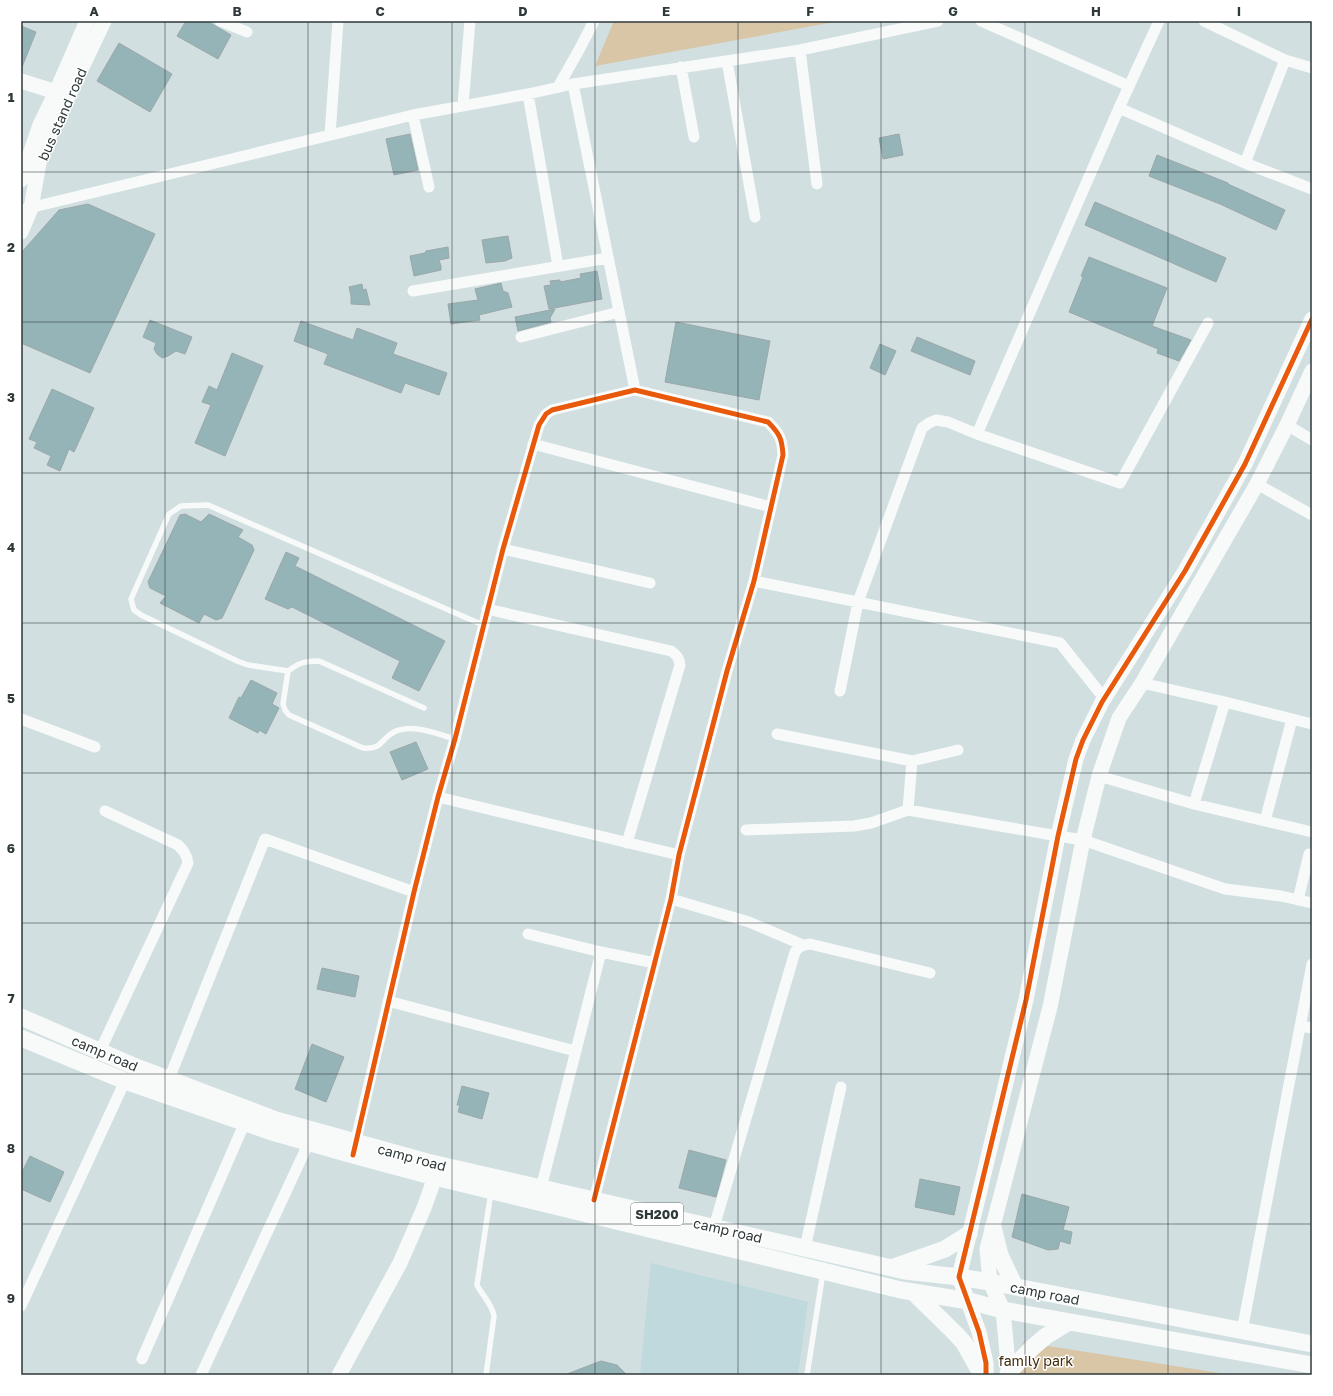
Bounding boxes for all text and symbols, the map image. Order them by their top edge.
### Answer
text: A [89,3,99,19]
text: B [232,3,242,19]
text: C [375,3,385,19]
text: D [518,3,528,19]
text: E [662,3,670,19]
text: F [806,3,814,19]
text: G [948,3,958,19]
text: H [1091,3,1101,19]
text: I [1237,3,1241,19]
street label: bus stand road [34,65,90,163]
text: 1 [8,89,15,105]
text: 2 [7,239,15,255]
text: 3 [7,389,15,405]
text: 4 [7,539,15,555]
text: 5 [7,690,15,706]
text: 6 [7,840,15,856]
text: 7 [7,990,15,1006]
street label: camp road [69,1031,141,1075]
text: 8 [7,1140,15,1156]
street label: camp road [376,1140,448,1174]
road number: SH200 [631,1203,683,1225]
street label: camp road [692,1214,764,1246]
street label: camp road [1009,1278,1081,1308]
text: 9 [7,1290,15,1306]
park label: family park [999,1352,1073,1369]

